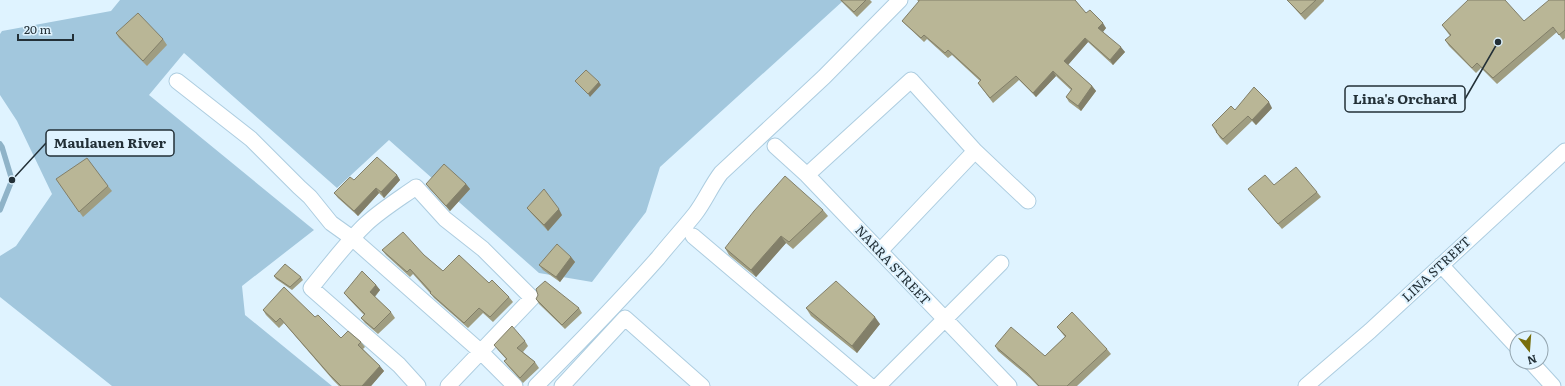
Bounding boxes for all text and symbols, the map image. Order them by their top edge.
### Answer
scale bar [18,16,73,42]
text: 20 m [24,20,51,38]
callout: Lina's Orchard [1345,86,1465,112]
text: Lina's Orchard [1353,88,1457,108]
callout: Maulauen River [46,130,174,156]
text: Maulauen River [54,132,167,152]
street label: NARRA STREET [851,220,936,309]
street label: LINA STREET [1397,231,1475,306]
north arrow [1509,330,1549,370]
text: N [1525,352,1539,370]

